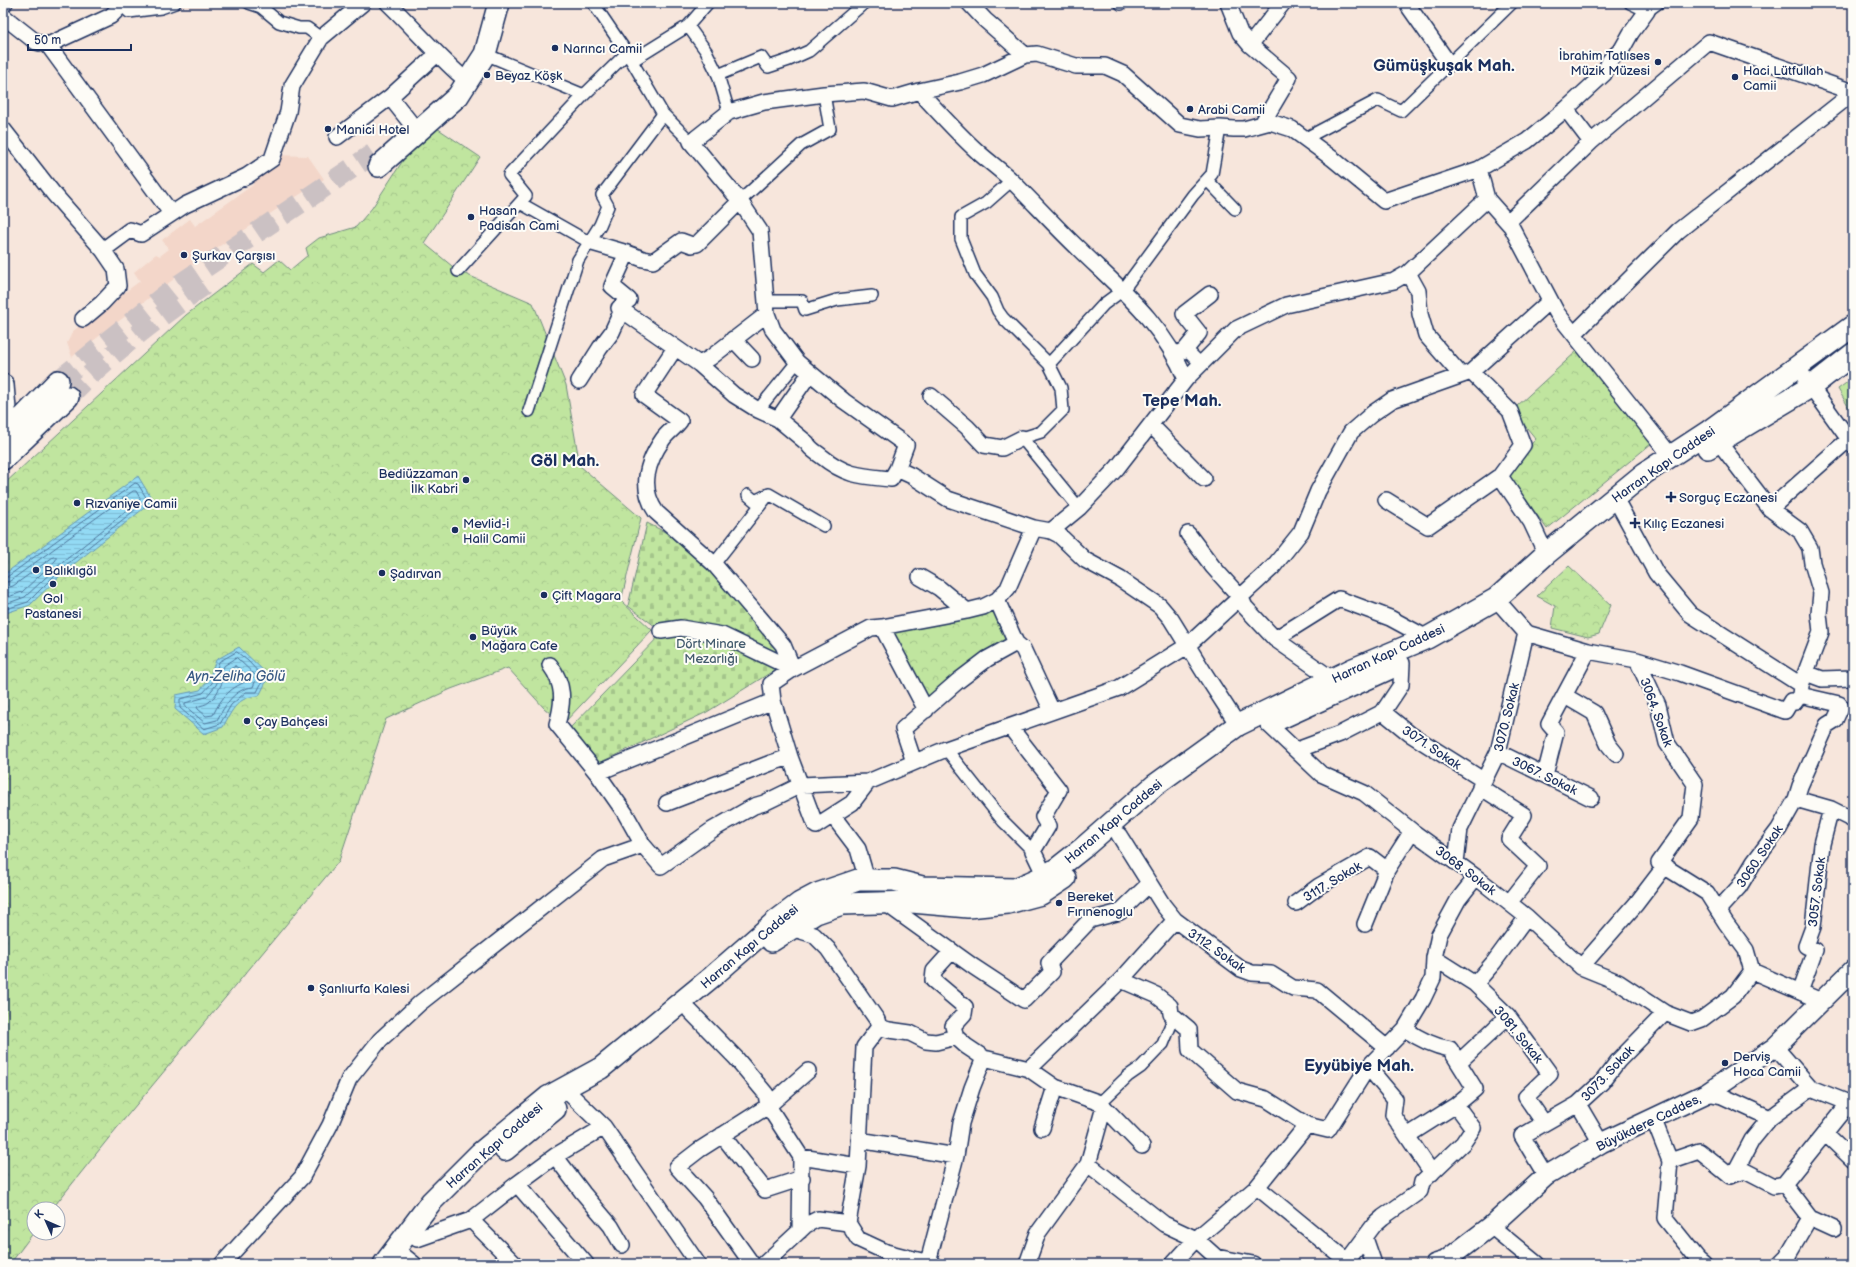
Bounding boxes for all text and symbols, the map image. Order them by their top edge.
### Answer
scale bar [28,26,131,52]
text: 50 m [34,33,61,48]
place label: Narıncı Camii [563,41,642,57]
marker: Narıncı Camii [550,43,560,53]
place label: İbrahim Tatlıses Müzik Müzesi [1559,48,1651,79]
district label: Gümüşkuşak Mah. [1373,56,1515,76]
marker: İbrahim Tatlıses Müzik Müzesi [1653,57,1663,67]
place label: Haci Lütfullah Camii [1743,63,1823,94]
place label: Beyaz Köşk [495,68,563,84]
marker: Beyaz Köşk [482,70,492,80]
marker: Haci Lütfullah Camii [1730,72,1740,82]
place label: Arabi Camii [1198,102,1265,118]
marker: Arabi Camii [1185,104,1195,114]
place label: Manici Hotel [336,122,409,138]
marker: Manici Hotel [323,124,333,134]
place label: Hasan Padisah Cami [479,203,559,234]
marker: Hasan Padisah Cami [466,212,476,222]
place label: Şurkav Çarşısı [192,248,275,264]
marker: Şurkav Çarşısı [179,250,189,260]
district label: Tepe Mah. [1142,391,1222,411]
street label: Harran Kapı Caddesi [1609,423,1718,507]
district label: Göl Mah. [531,451,599,471]
place label: Bediüzzaman İlk Kabri [379,466,458,497]
marker: Bediüzzaman İlk Kabri [461,475,471,485]
place label: Sorguç Eczanesi [1679,490,1777,506]
marker: Sorguç Eczanesi [1666,492,1676,502]
place label: Rızvaniye Camii [85,496,177,512]
marker: Rızvaniye Camii [72,498,82,508]
place label: Mevlid-i Halil Camii [463,516,526,547]
place label: Kılıç Eczanesi [1643,516,1724,532]
marker: Kılıç Eczanesi [1630,518,1640,528]
marker: Mevlid-i Halil Camii [450,525,460,535]
place label: Balıklıgöl [44,563,96,579]
marker: Balıklıgöl [31,565,41,575]
place label: Şadırvan [390,566,441,582]
marker: Şadırvan [377,568,387,578]
marker: Gol Pastanesi [48,579,58,589]
place label: Çift Magara [552,588,621,604]
marker: Çift Magara [539,590,549,600]
place label: Gol Pastanesi [25,591,81,622]
street label: Harran Kapı Caddesi [1329,621,1447,687]
place label: Büyük Mağara Cafe [481,623,558,654]
marker: Büyük Mağara Cafe [468,632,478,642]
park label: Dört Minare Mezarlığı [676,636,746,667]
water label: Ayn-Zeliha Gölü [186,668,286,685]
street label: 3064. Sokak [1636,676,1676,750]
street label: 3070. Sokak [1491,680,1523,753]
place label: Çay Bahçesi [255,714,328,730]
marker: Çay Bahçesi [242,716,252,726]
street label: 3071. Sokak [1399,722,1465,774]
street label: 3067. Sokak [1509,753,1580,799]
street label: Harran Kapı Caddesi [1062,776,1166,867]
street label: 3060. Sokak [1733,822,1787,891]
street label: 3068. Sokak [1432,843,1499,899]
street label: 3057. Sokak [1805,856,1829,928]
street label: 3117. Sokak [1300,858,1365,906]
place label: Bereket Fırınenoglu [1067,889,1133,920]
marker: Bereket Fırınenoglu [1054,898,1064,908]
street label: Harran Kapı Caddesi [698,901,802,992]
street label: 3112. Sokak [1185,925,1249,977]
place label: Şanlıurfa Kalesi [319,981,409,997]
marker: Şanlıurfa Kalesi [306,983,316,993]
street label: 3081. Sokak [1490,1003,1547,1067]
street label: 3073. Sokak [1578,1042,1638,1105]
place label: Derviş Hoca Camii [1733,1049,1801,1080]
district label: Eyyübiye Mah. [1304,1056,1414,1076]
marker: Derviş Hoca Camii [1720,1058,1730,1068]
street label: Büyükdere Caddes, [1594,1091,1703,1155]
street label: Harran Kapı Caddesi [443,1099,546,1192]
north arrow [26,1201,66,1241]
text: K [32,1207,47,1222]

